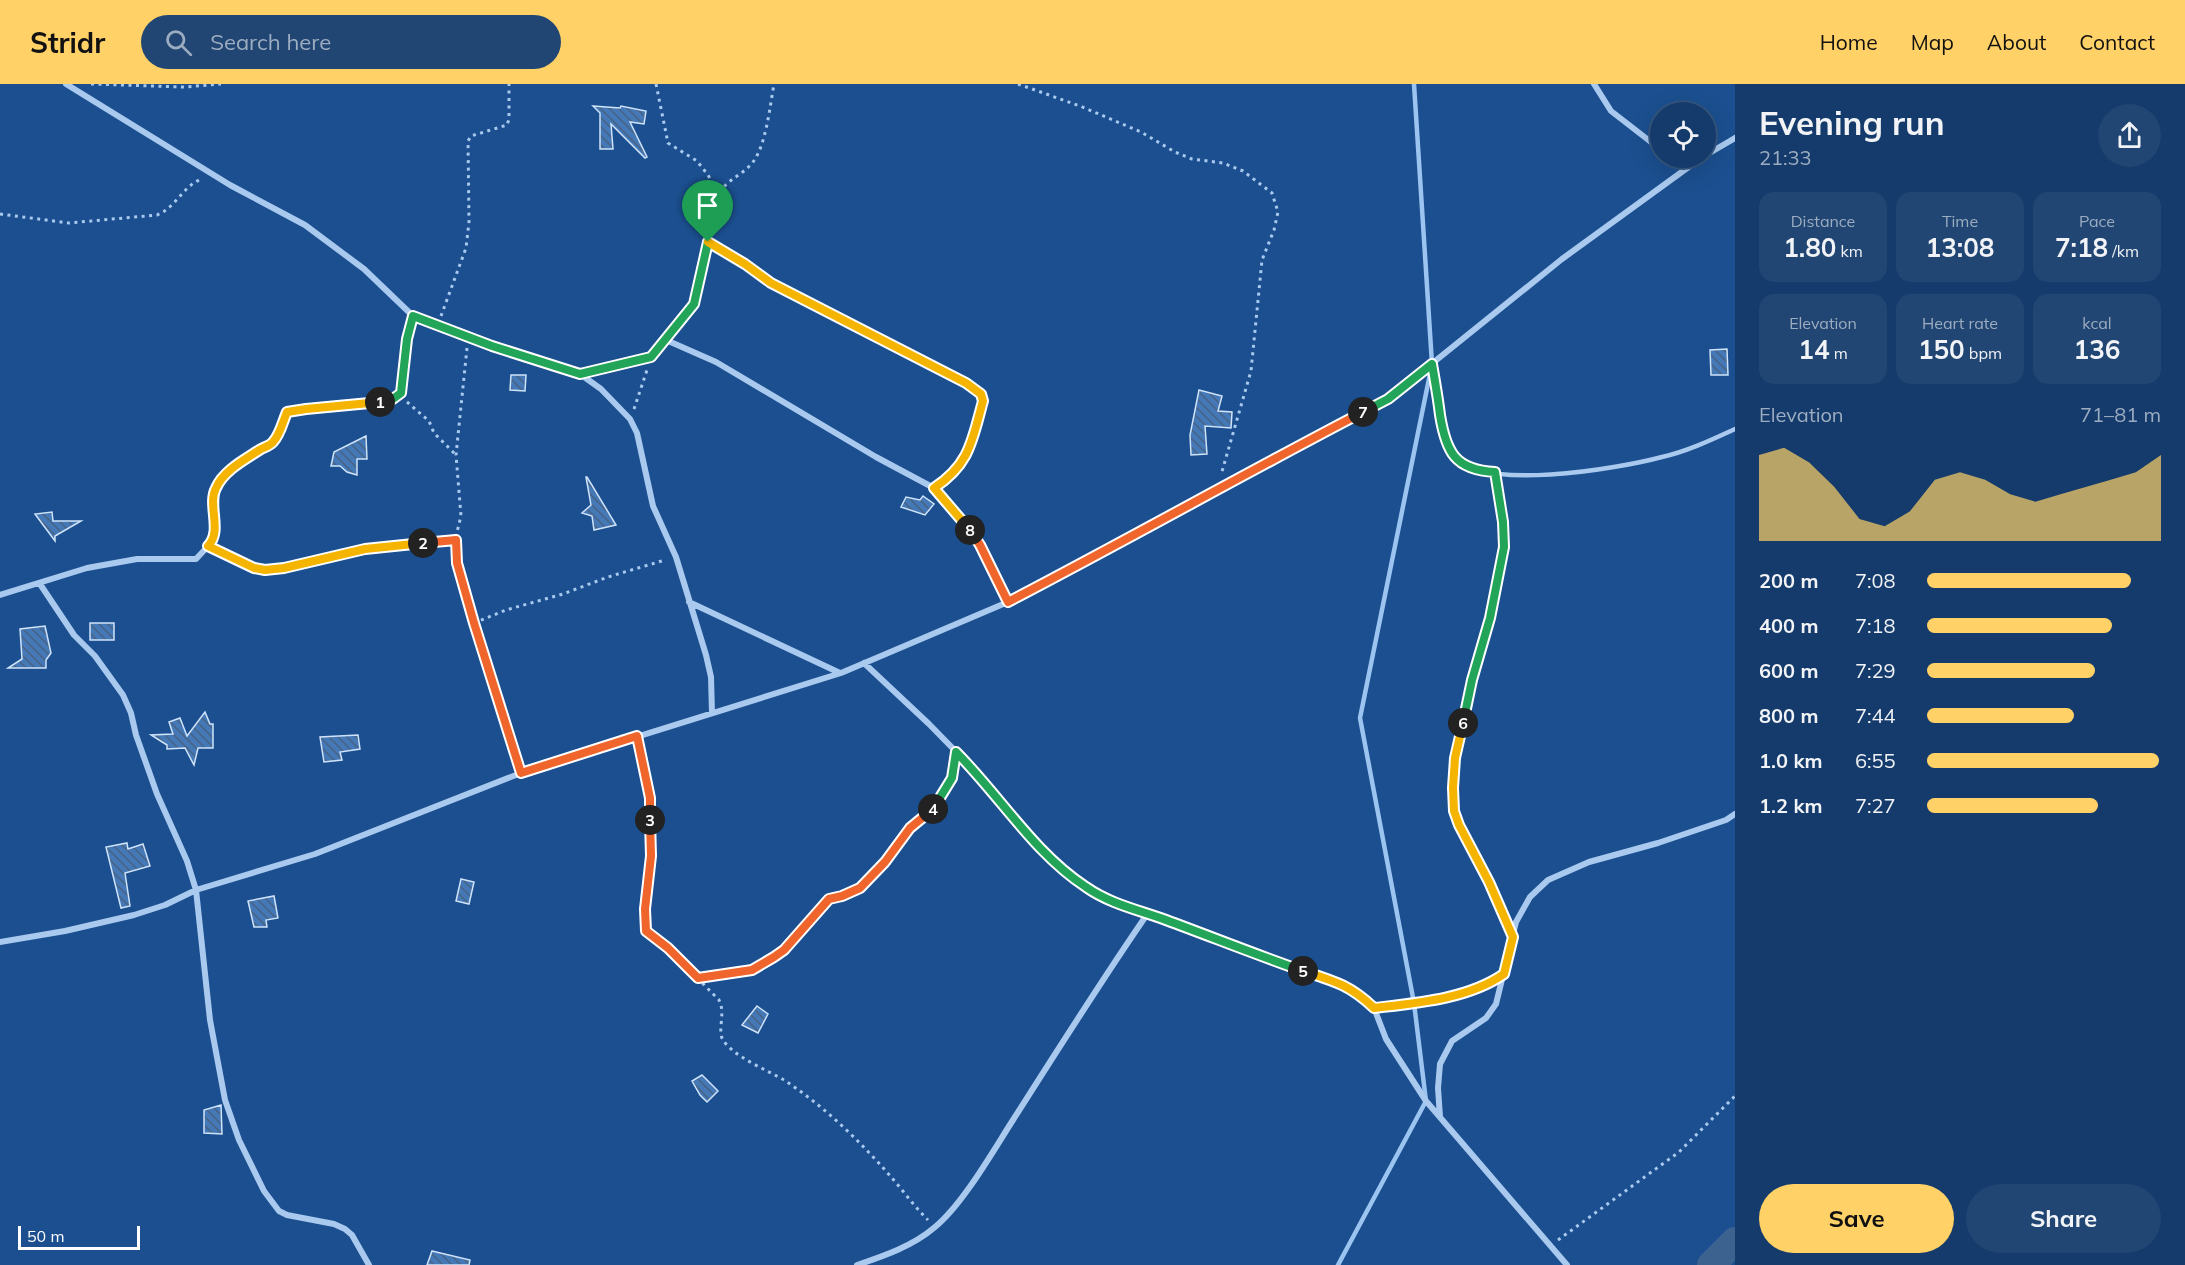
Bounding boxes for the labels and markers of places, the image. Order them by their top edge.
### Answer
pin [682,180,733,242]
pin: 1 [365,387,395,417]
pin: 7 [1348,397,1378,427]
pin: 8 [955,515,985,545]
pin: 2 [408,528,438,558]
pin: 6 [1448,708,1478,738]
pin: 4 [918,794,948,824]
pin: 3 [635,805,665,835]
pin: 5 [1288,956,1318,986]

